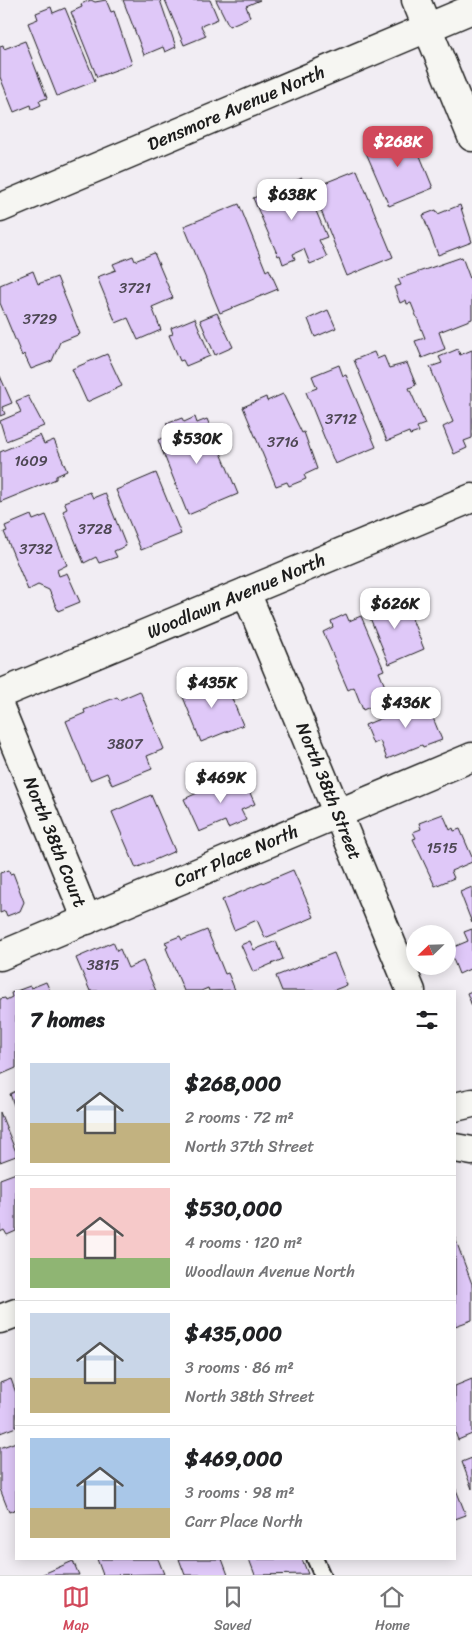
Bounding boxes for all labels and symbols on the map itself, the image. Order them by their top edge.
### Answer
street label: Densmore Avenue North [142,56,330,160]
pin: $268K [363,126,433,168]
pin: $638K [257,178,327,221]
house number: 3721 [119,275,151,301]
house number: 3729 [23,306,57,332]
house number: 3712 [325,406,357,432]
pin: $530K [162,422,232,465]
house number: 3716 [267,429,299,455]
house number: 1609 [14,448,48,474]
house number: 3728 [78,516,112,542]
house number: 3732 [19,536,53,562]
street label: Woodlawn Avenue North [142,544,330,648]
pin: $626K [360,588,430,630]
pin: $435K [177,666,247,709]
pin: $436K [371,686,441,729]
street label: North 38th Street [287,717,371,865]
house number: 3807 [107,731,144,757]
pin: $469K [186,762,256,804]
street label: North 38th Court [14,772,96,913]
street label: Carr Place North [169,815,303,897]
house number: 1515 [426,835,458,861]
north arrow [406,925,456,975]
house number: 3815 [87,952,119,978]

